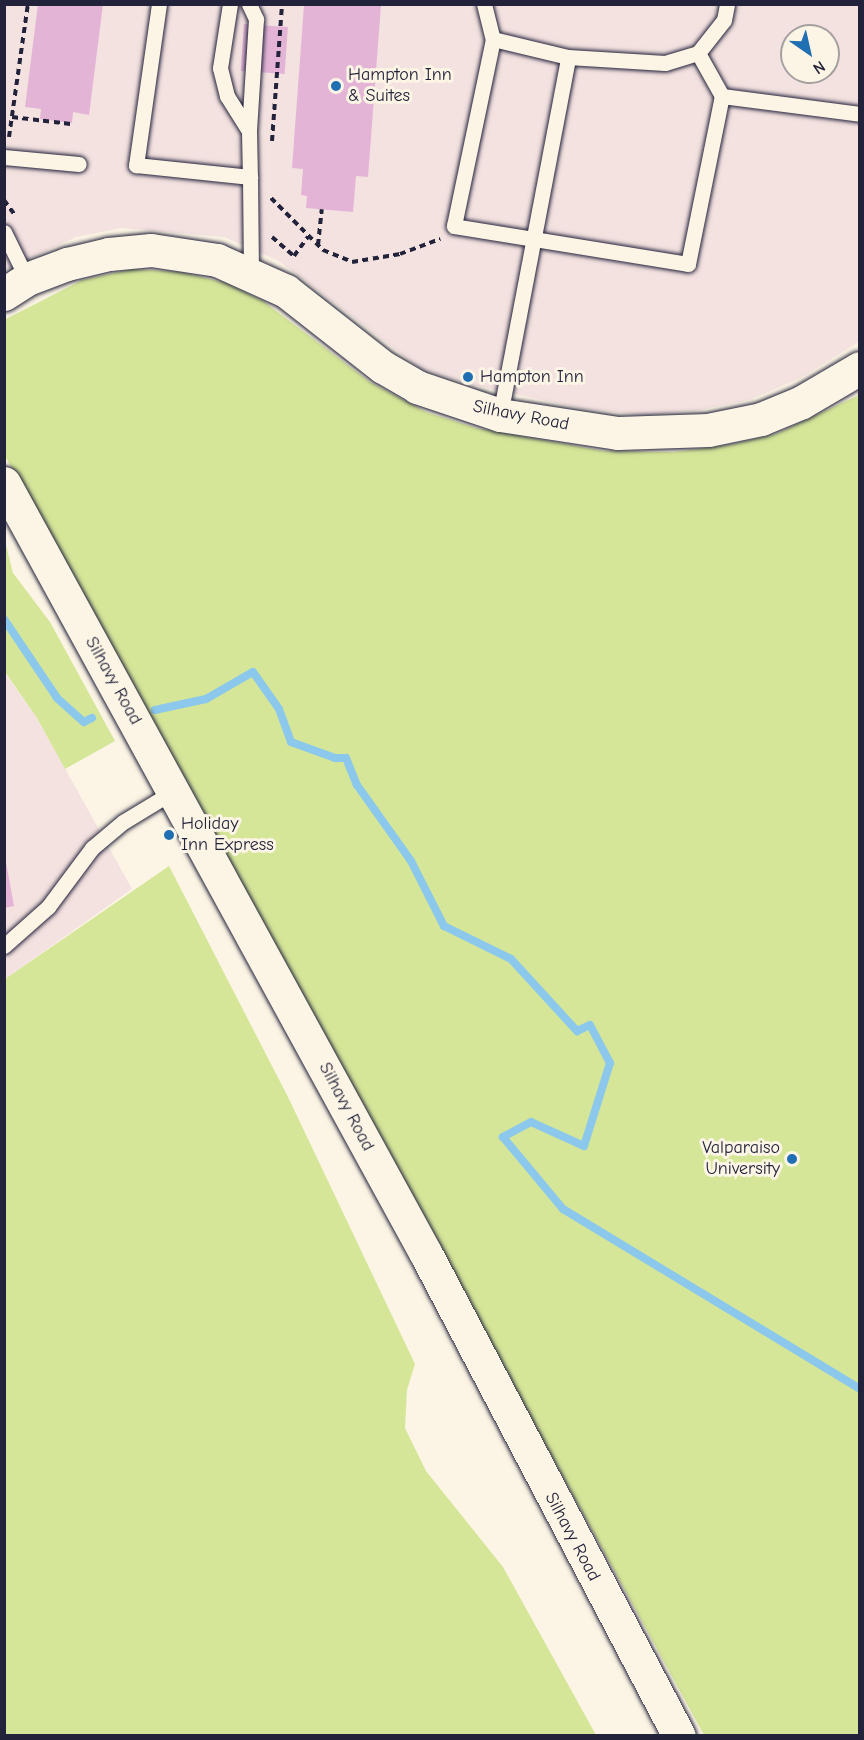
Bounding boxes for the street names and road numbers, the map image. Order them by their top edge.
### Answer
street label: Silhavy Road [471,396,571,436]
street label: Silhavy Road [80,633,146,729]
street label: Silhavy Road [314,1059,378,1155]
street label: Silhavy Road [540,1489,604,1585]

